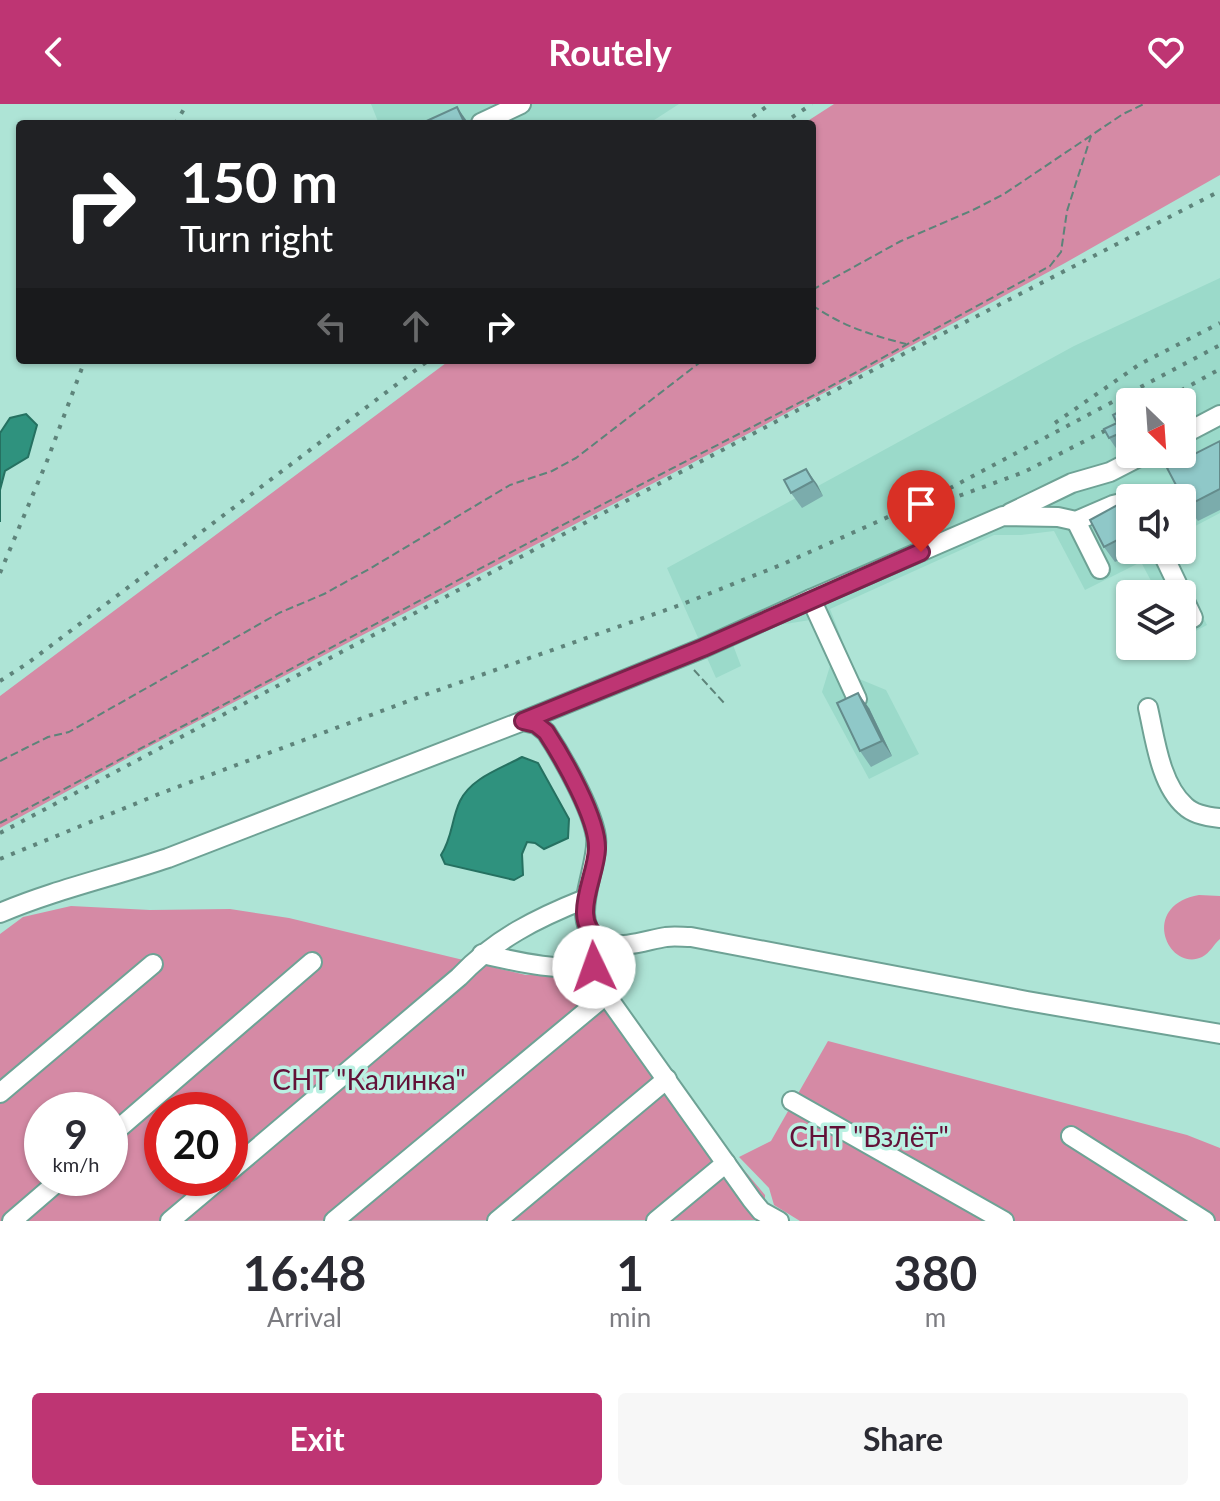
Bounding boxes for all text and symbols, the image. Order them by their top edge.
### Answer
icon: back [32,30,76,74]
text: Routely [548,30,672,74]
icon: heart [1144,30,1188,74]
text: 150 m [180,148,338,215]
icon: right [48,152,152,256]
text: Turn right [180,216,333,260]
icon: left [310,304,354,348]
icon: ahead [394,304,438,348]
icon: right [478,304,522,348]
north arrow [1116,388,1196,468]
map controls [1116,388,1196,660]
pin [887,470,955,552]
icon: arrive [899,482,943,526]
button: sound [1116,484,1196,564]
button: layers [1116,580,1196,660]
position arrow [552,925,636,1009]
park label: СНТ "Калинка" [272,1062,466,1096]
speed limit sign: 20 [144,1092,248,1196]
text: 9 [64,1110,88,1158]
park label: СНТ "Взлёт" [789,1119,949,1153]
text: km/h [53,1152,99,1176]
text: 16:48 [243,1244,366,1301]
text: 1 [616,1244,644,1301]
text: 380 [894,1244,977,1301]
text: Arrival [267,1301,342,1333]
text: min [609,1301,651,1333]
text: m [925,1301,946,1333]
button: Exit [32,1393,602,1485]
button: Share [618,1393,1188,1485]

